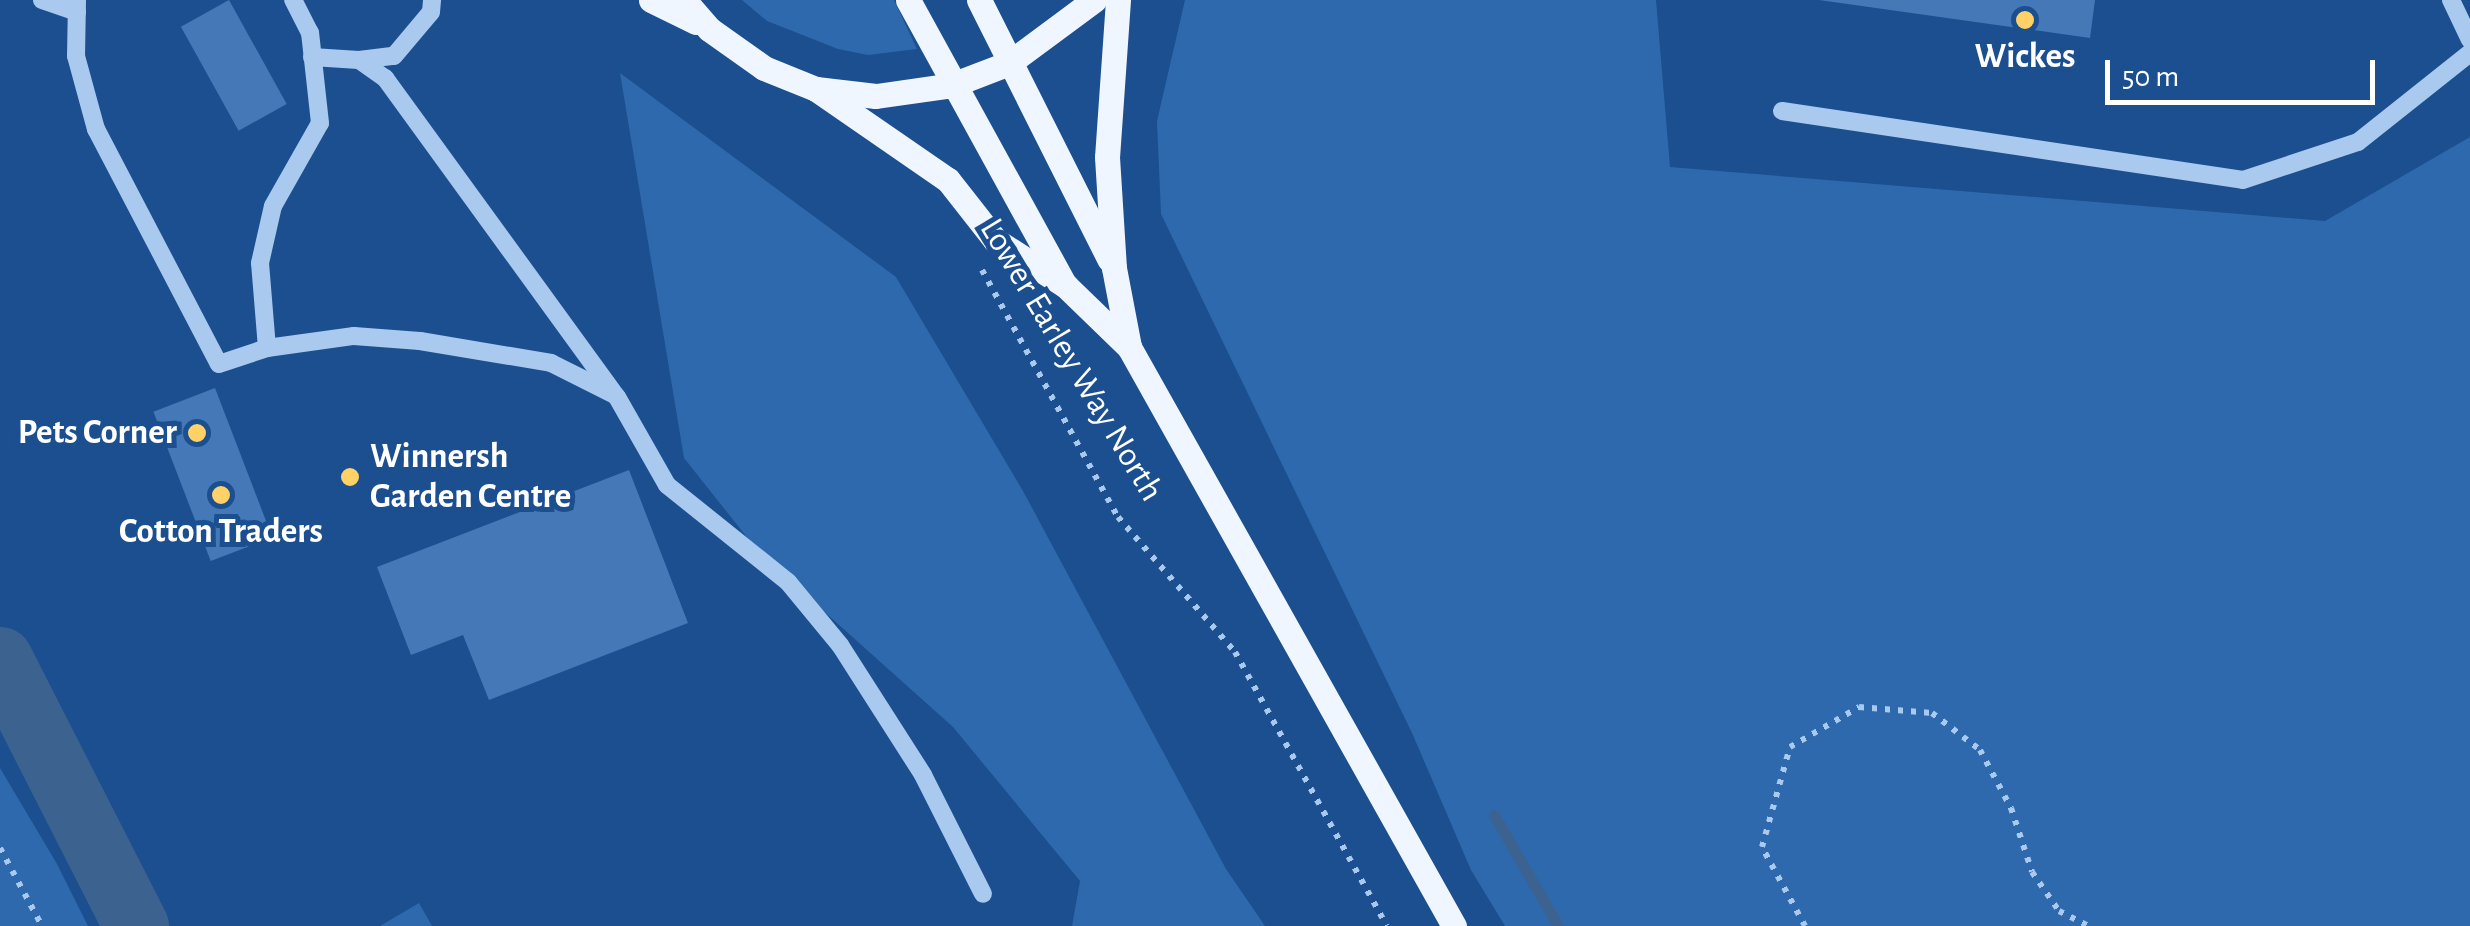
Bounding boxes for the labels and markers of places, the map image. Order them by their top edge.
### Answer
marker: Wickes [2014,9,2036,31]
place label: Wickes [1975,36,2075,78]
place label: Pets Corner [18,412,177,454]
marker: Pets Corner [186,422,208,444]
place label: Winnersh Garden Centre [370,436,571,518]
marker: Winnersh Garden Centre [339,466,361,488]
marker: Cotton Traders [210,484,232,506]
place label: Cotton Traders [119,511,323,553]

